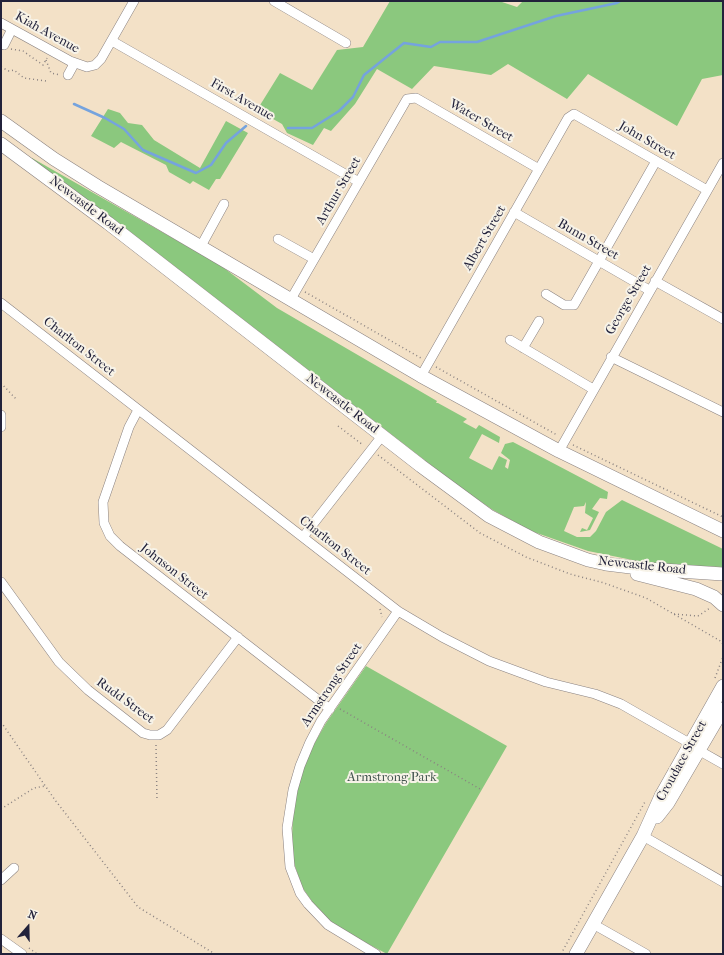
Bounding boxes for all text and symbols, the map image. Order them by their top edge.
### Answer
street label: Kiah Avenue [12,9,82,57]
street label: First Avenue [208,76,276,124]
street label: Water Street [446,96,516,146]
street label: John Street [616,118,678,164]
street label: Arthur Street [313,154,365,228]
street label: Newcastle Road [46,173,126,239]
street label: Albert Street [460,203,510,273]
street label: Bunn Street [555,216,621,264]
street label: George Street [603,262,655,338]
street label: Charlton Street [40,314,118,380]
street label: Newcastle Road [302,371,382,437]
street label: Charlton Street [296,513,374,579]
street label: Johnson Street [137,541,211,603]
street label: Newcastle Road [597,554,687,578]
street label: Armstrong Street [298,640,366,730]
street label: Rudd Street [93,675,157,727]
street label: Croudace Street [653,718,711,804]
park label: Armstrong Park [347,770,437,786]
north arrow [8,907,48,947]
text: N [26,908,38,923]

